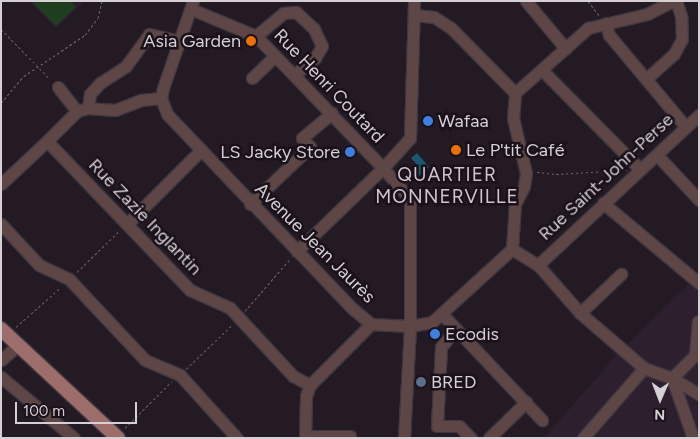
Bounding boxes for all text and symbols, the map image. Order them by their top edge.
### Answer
street label: Rue Henri Coutard [269,25,389,147]
place label: Asia Garden [143,30,241,52]
marker: Asia Garden [245,35,257,47]
street label: Rue Saint-John-Perse [534,109,678,245]
place label: Wafaa [438,110,489,132]
marker: Wafaa [422,115,434,127]
place label: Le P'tit Café [466,139,564,161]
place label: LS Jacky Store [220,141,340,163]
marker: Le P'tit Café [450,144,462,156]
marker: LS Jacky Store [344,146,356,158]
street label: Rue Zazie Inglantin [84,154,206,280]
district label: QUARTIER MONNERVILLE [374,164,520,208]
street label: Avenue Jean Jaurès [250,178,380,308]
place label: Ecodis [445,323,499,345]
marker: Ecodis [429,328,441,340]
place label: BRED [431,371,476,393]
north arrow [635,374,685,424]
marker: BRED [415,376,427,388]
scale bar [18,392,140,424]
text: 100 m [23,402,65,420]
text: N [654,406,665,423]

